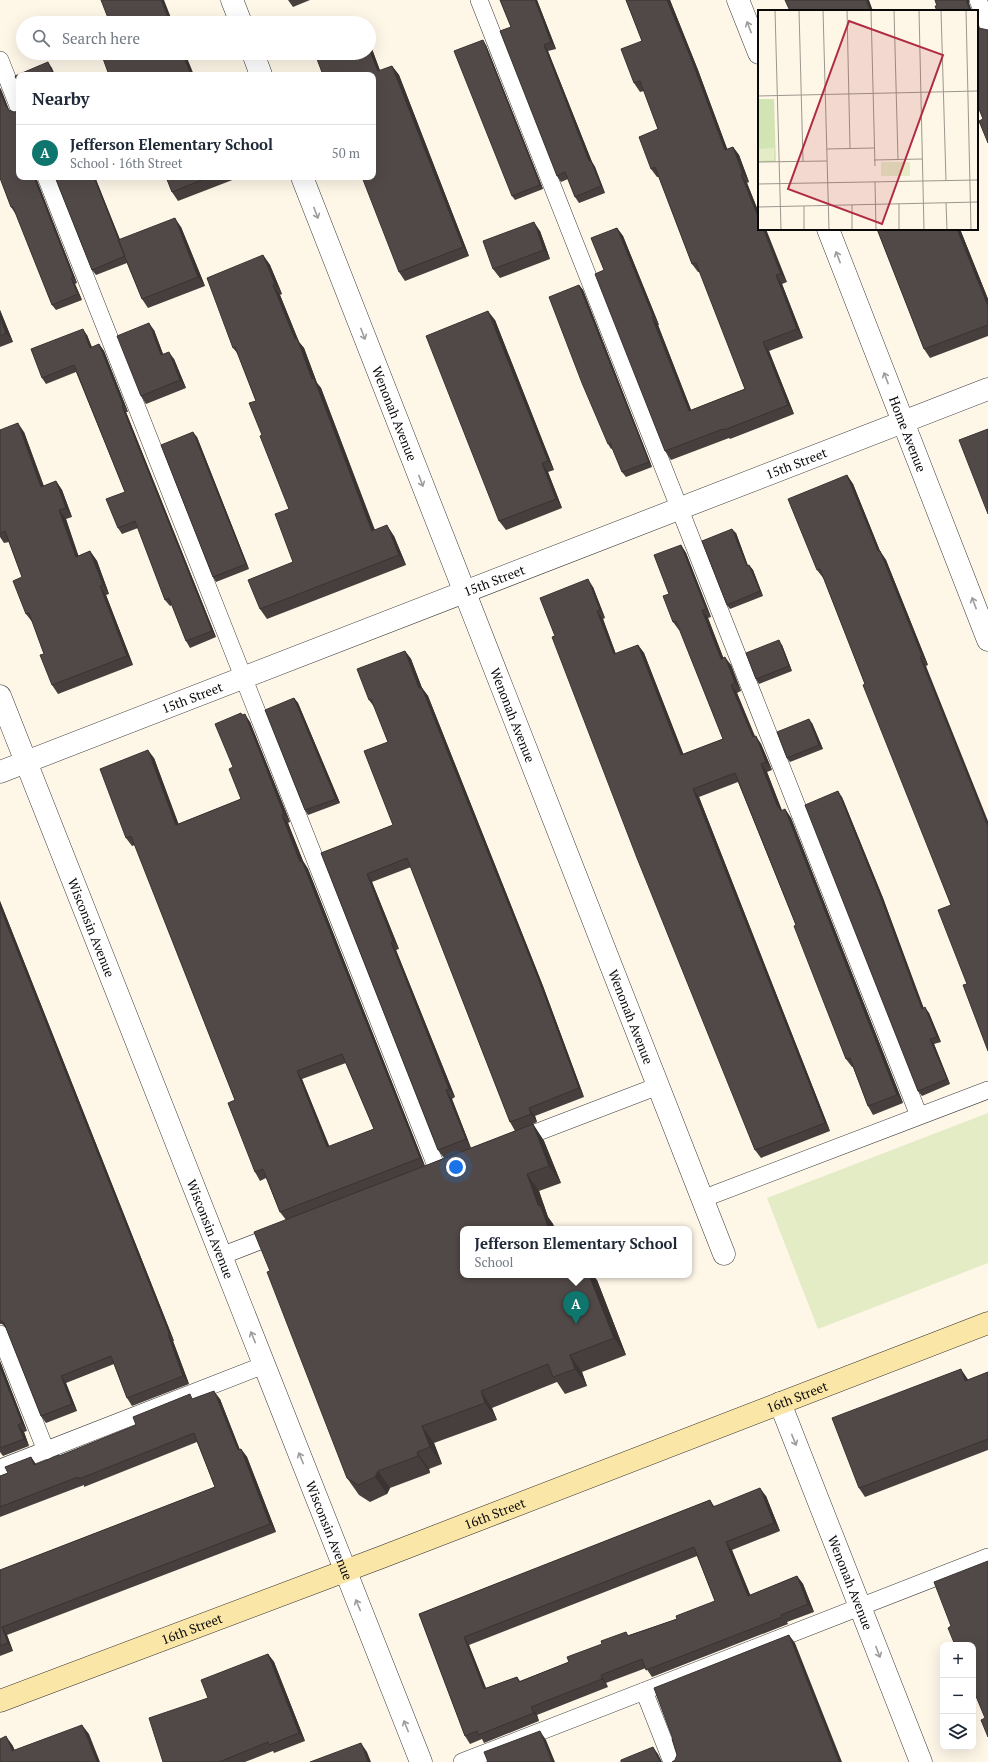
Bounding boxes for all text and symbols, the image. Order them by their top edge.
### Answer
inset map [758,10,978,230]
search box [16,16,376,60]
one-way arrow [744,21,752,33]
icon: search [30,27,52,49]
text: Search here [62,28,140,48]
text: Nearby [32,87,90,110]
text: Jefferson Elementary School [70,134,273,154]
text: A [40,144,50,162]
text: 50 m [332,144,360,162]
text: School · 16th Street [70,154,183,172]
one-way arrow [312,207,320,219]
one-way arrow [834,251,842,263]
one-way arrow [360,328,368,340]
street label: Wenonah Avenue [368,364,421,463]
one-way arrow [881,372,889,384]
street label: Home Avenue [885,393,931,475]
street label: 15th Street [763,443,830,483]
one-way arrow [418,475,426,487]
street label: 15th Street [461,560,528,600]
one-way arrow [969,598,977,610]
street label: Wenonah Avenue [486,665,540,765]
street label: 15th Street [159,677,225,718]
street label: Wisconsin Avenue [64,875,119,980]
street label: Wenonah Avenue [604,967,658,1067]
your location [446,1157,466,1177]
street label: Wisconsin Avenue [183,1177,238,1281]
popup [460,1226,692,1278]
text: Jefferson Elementary School [475,1233,678,1253]
text: School [475,1253,513,1271]
pin: A [563,1291,589,1324]
one-way arrow [248,1331,256,1343]
street label: 16th Street [764,1377,830,1417]
one-way arrow [791,1433,799,1445]
one-way arrow [296,1452,304,1464]
street label: Wisconsin Avenue [302,1478,357,1583]
street label: 16th Street [461,1493,528,1533]
street label: Wenonah Avenue [824,1533,877,1633]
one-way arrow [354,1599,362,1611]
street label: 16th Street [159,1609,225,1648]
map controls [940,1642,976,1750]
button: + [940,1642,976,1678]
one-way arrow [874,1645,882,1657]
button: − [940,1678,976,1714]
button: layers [940,1714,976,1750]
one-way arrow [402,1720,410,1732]

